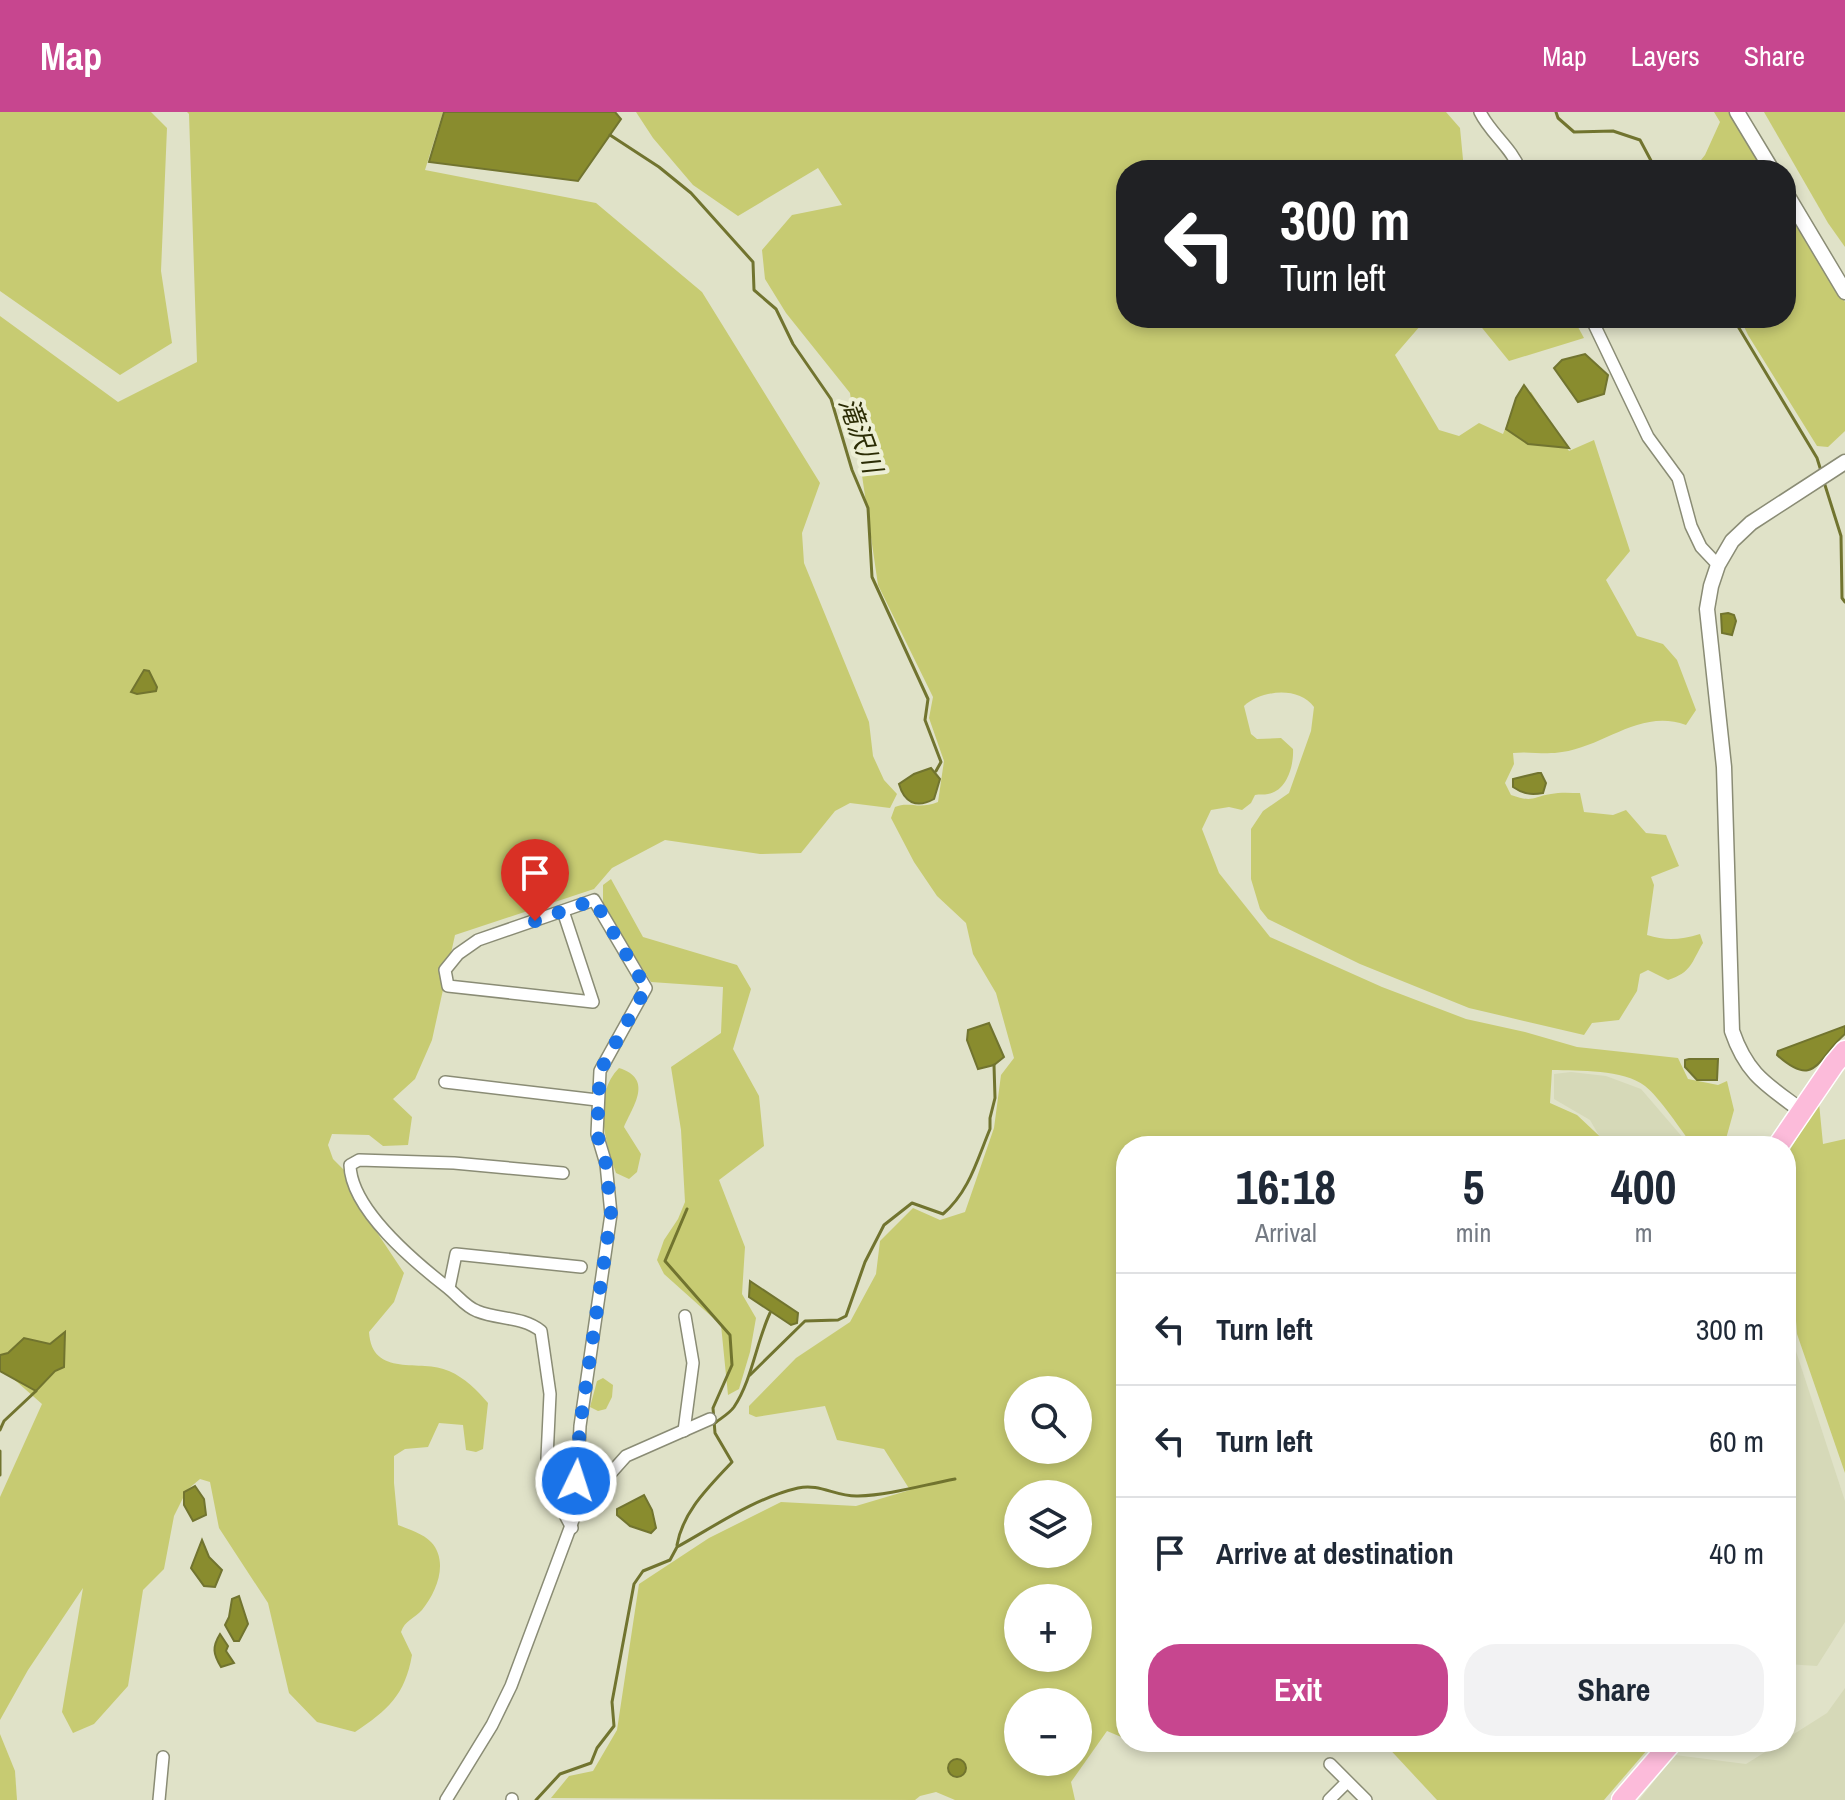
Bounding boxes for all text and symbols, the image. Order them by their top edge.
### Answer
text: Map [40,31,102,82]
text: Map [1542,37,1587,75]
text: Layers [1631,37,1700,75]
text: Share [1744,37,1805,75]
text: 300 m [1280,182,1410,257]
icon: left [1148,192,1252,296]
text: Turn left [1280,254,1386,302]
water label: 滝沢川 [831,392,892,480]
pin [501,839,569,921]
icon: arrive [513,851,557,895]
text: 16:18 [1236,1154,1336,1219]
text: 5 [1463,1154,1484,1219]
text: 400 [1611,1154,1676,1219]
text: Arrival [1255,1215,1317,1250]
text: min [1456,1215,1491,1250]
text: m [1635,1215,1653,1250]
icon: left [1148,1307,1192,1351]
text: Turn left [1216,1309,1313,1349]
text: 300 m [1696,1309,1764,1349]
map controls [1004,1376,1092,1776]
button: search [1004,1376,1092,1464]
icon: left [1148,1419,1192,1463]
text: Turn left [1216,1421,1313,1461]
text: 60 m [1709,1421,1764,1461]
position arrow [534,1439,618,1523]
button: layers [1004,1480,1092,1568]
icon: arrive [1148,1531,1192,1575]
text: Arrive at destination [1216,1533,1454,1573]
text: 40 m [1709,1533,1764,1573]
button: + [1004,1584,1092,1672]
button: Exit [1148,1644,1448,1736]
button: Share [1464,1644,1764,1736]
button: − [1004,1688,1092,1776]

